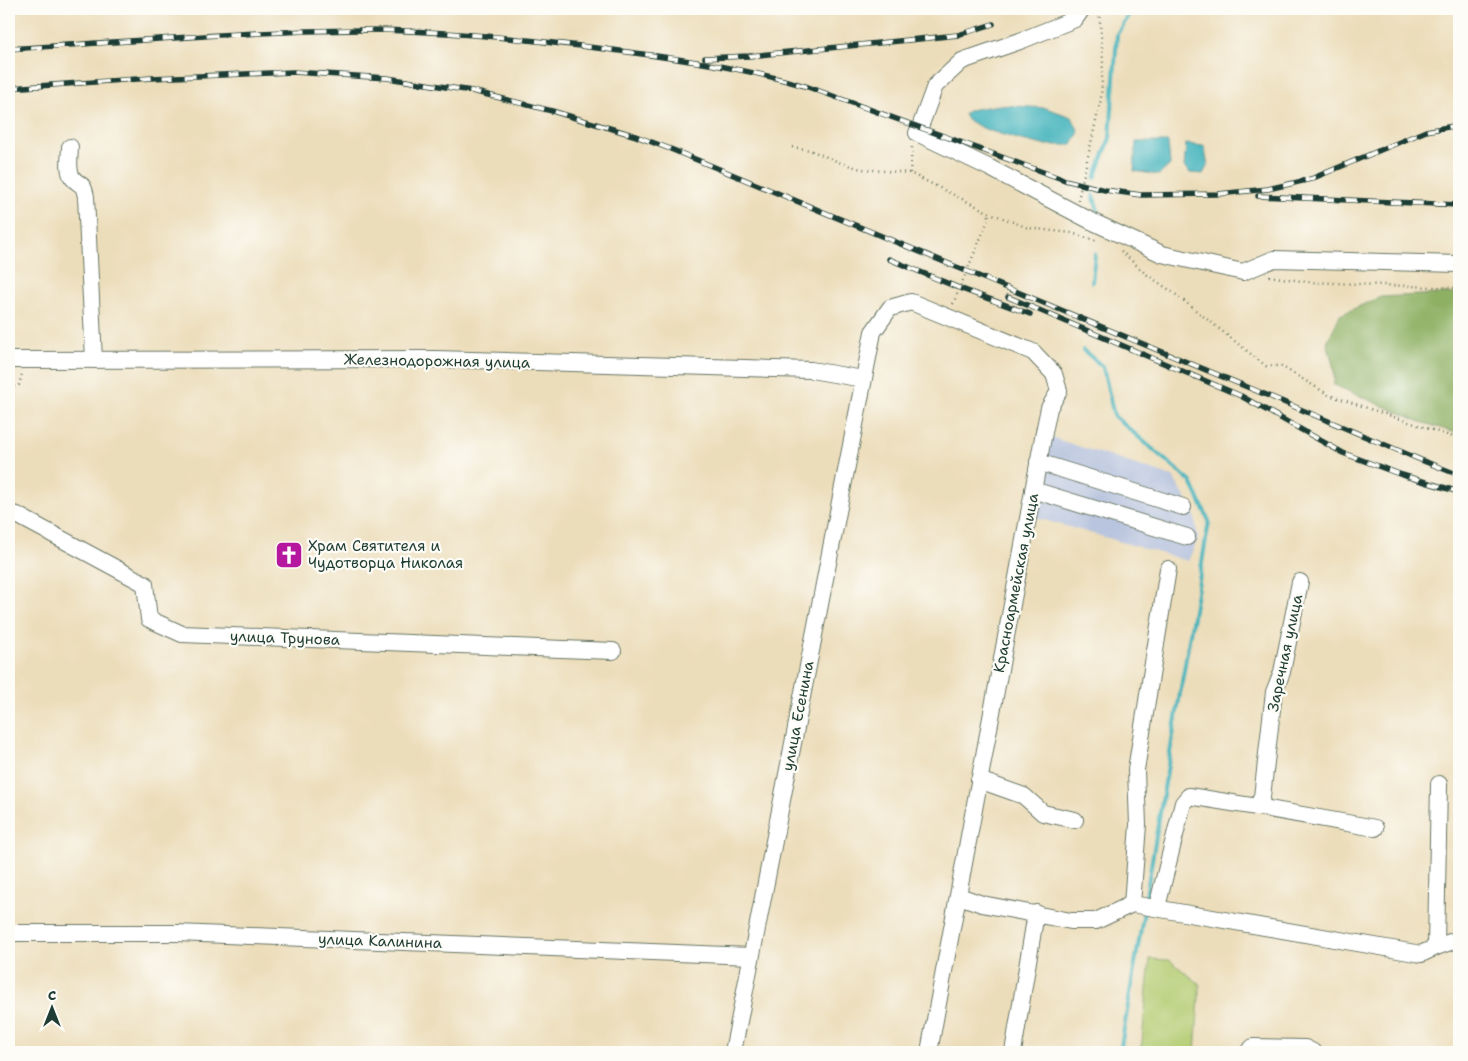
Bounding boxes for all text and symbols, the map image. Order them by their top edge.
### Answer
street label: Железнодорожная улица [344,349,531,373]
street label: Красноармейская улица [989,491,1043,674]
place label: Храм Святителя и Чудотворца Николая [308,536,463,573]
church icon: Храм Святителя и Чудотворца Николая [274,540,304,570]
street label: Заречная улица [1263,592,1307,714]
street label: улица Трунова [230,626,341,650]
street label: улица Есенина [778,659,819,773]
street label: улица Калинина [318,929,443,953]
north arrow [28,984,78,1034]
text: С [48,986,56,1004]

